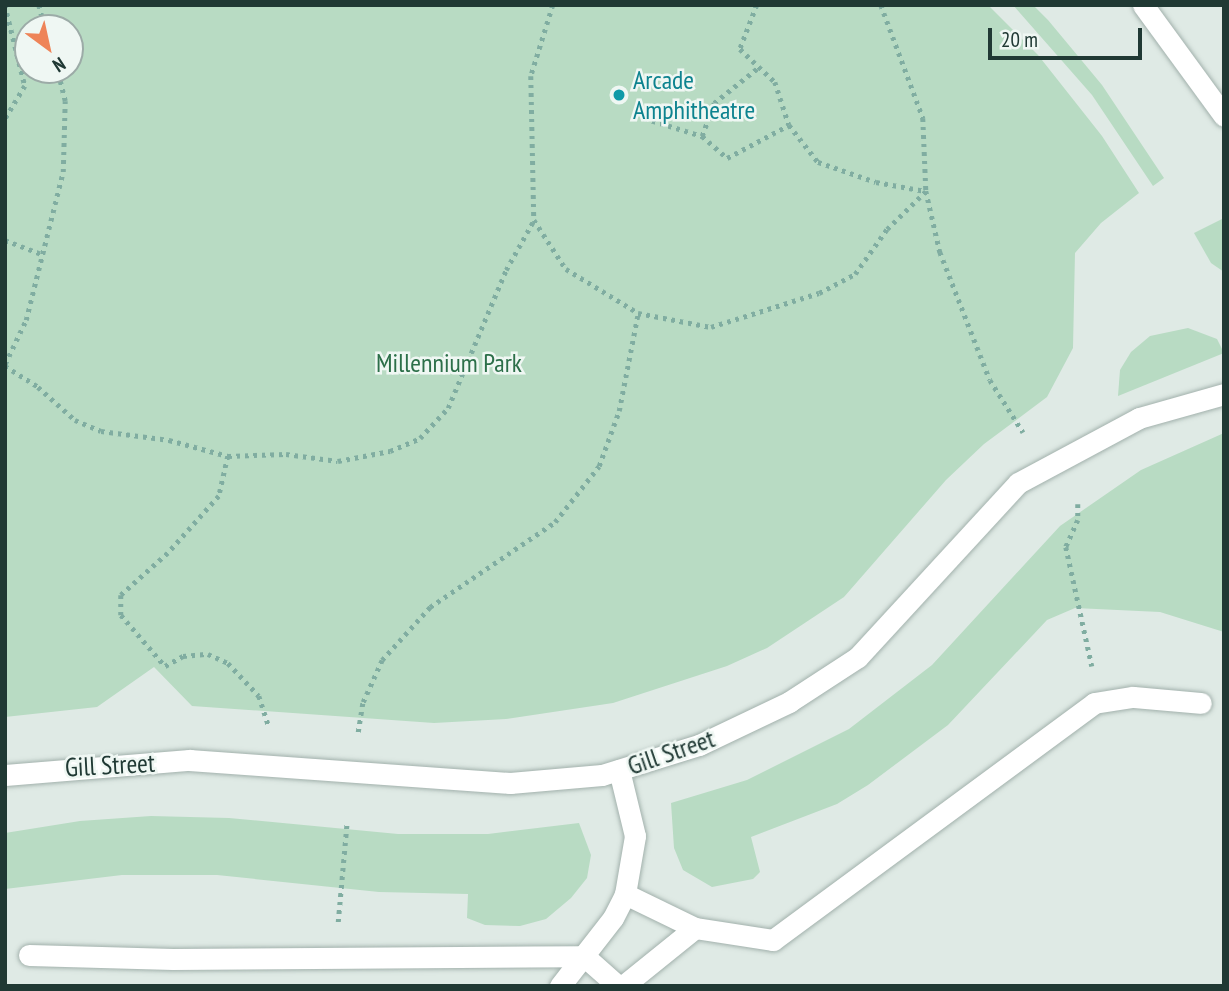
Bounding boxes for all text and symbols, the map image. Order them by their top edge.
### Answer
north arrow [14,14,84,84]
scale bar [991,14,1145,58]
text: 20 m [1001,26,1038,53]
text: N [49,52,70,78]
place label: Arcade Amphitheatre [633,64,755,126]
marker: Arcade Amphitheatre [611,87,627,103]
park label: Millennium Park [376,347,522,379]
street label: Gill Street [623,723,719,781]
street label: Gill Street [64,747,156,783]

